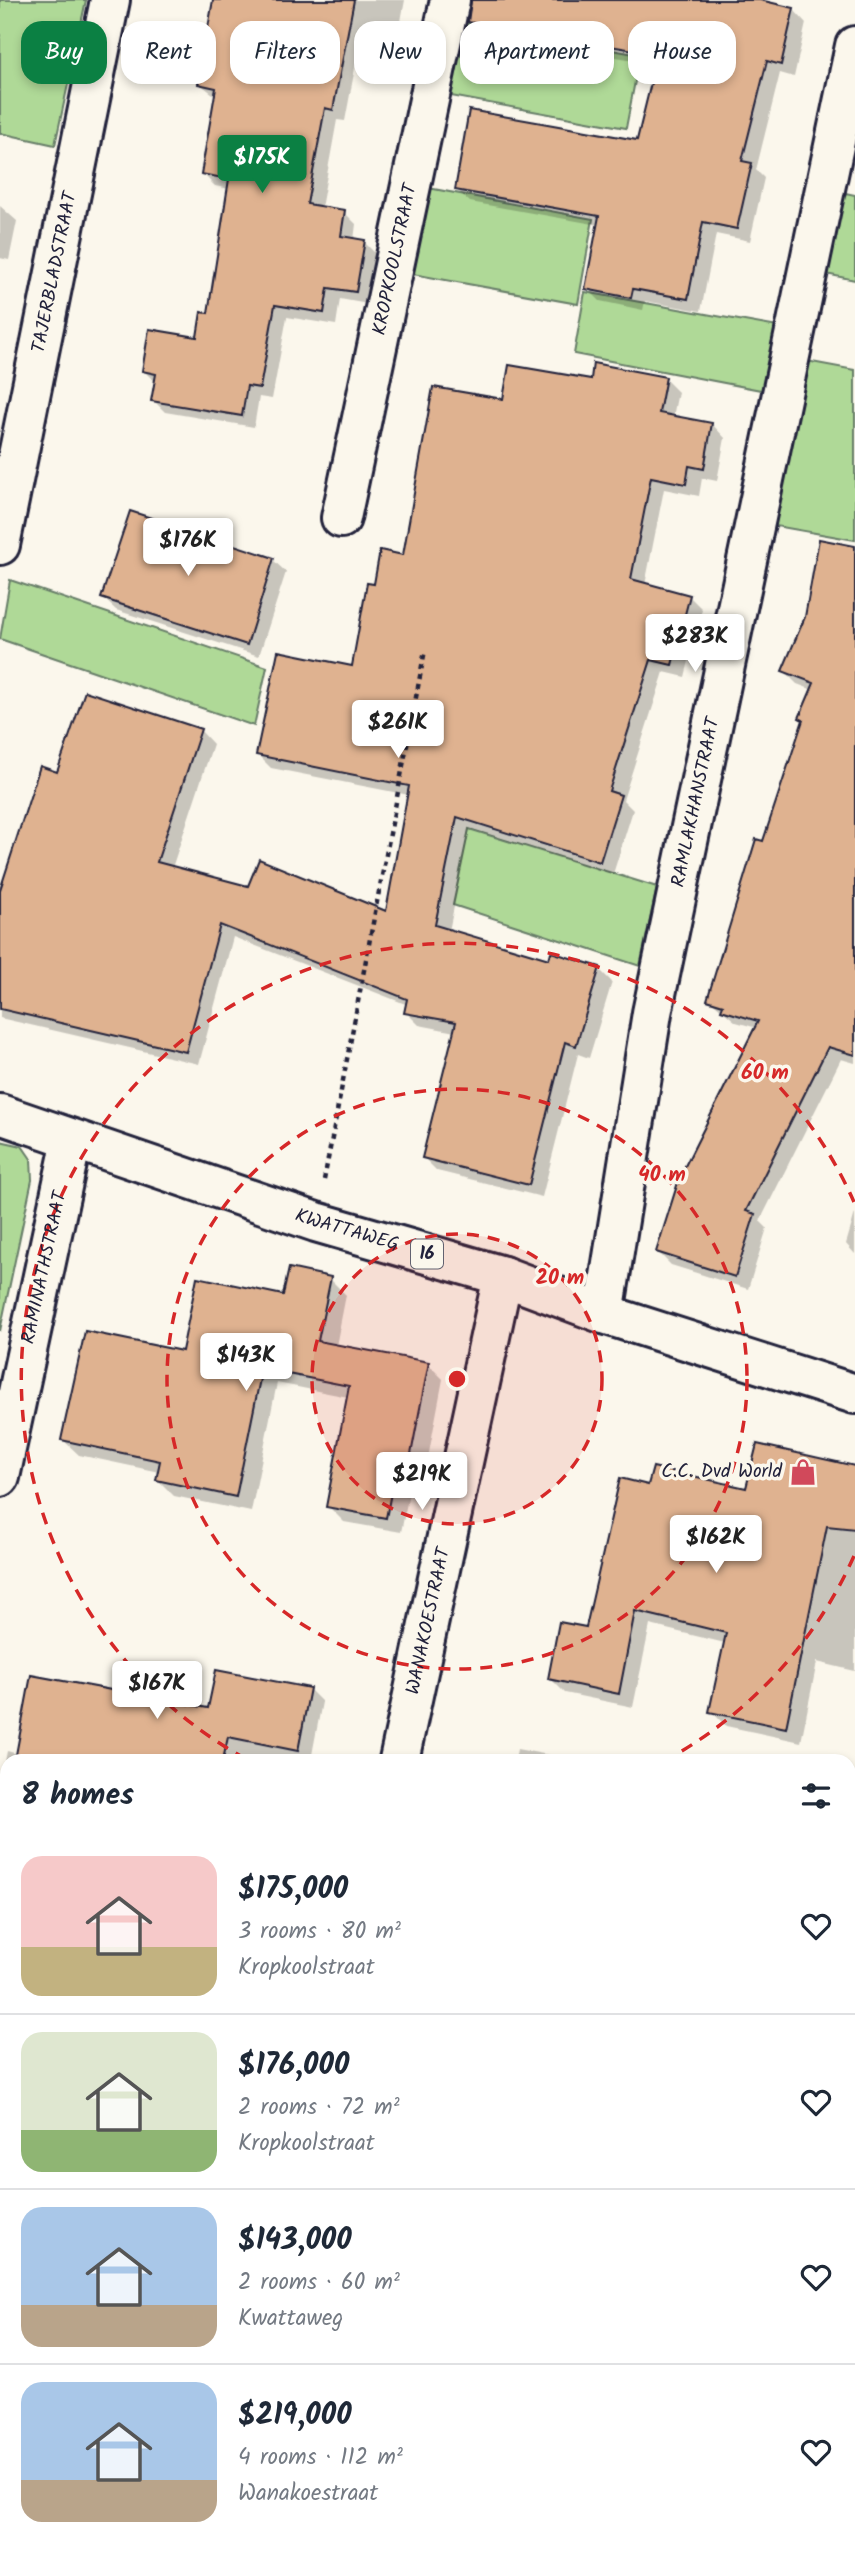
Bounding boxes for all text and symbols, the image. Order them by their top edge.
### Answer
chip: Buy [21,21,107,84]
chip: Rent [121,21,216,84]
chip: Filters [230,21,340,84]
chip: New [354,21,446,84]
chip: Apartment [460,21,614,84]
chip: House [628,21,736,84]
pin: $175K [213,136,311,195]
text: $175K [234,140,290,176]
street label: KROPKOOLSTRAAT [365,179,426,338]
street label: TAJERBLADSTRAAT [24,187,86,356]
pin: $176K [139,518,237,578]
text: $176K [159,523,217,559]
pin: $283K [646,614,744,674]
text: $283K [661,619,729,655]
pin: $261K [349,700,447,760]
text: $261K [368,705,428,741]
street label: RAMLAKHANSTRAAT [664,713,729,890]
text: 60 m [741,1057,789,1090]
text: 40 m [638,1159,686,1192]
street label: RAMINATHSTRAAT [14,1187,76,1347]
street label: KWATTAWEG [291,1201,402,1260]
road number: 16 [411,1240,443,1268]
text: 20 m [536,1262,584,1295]
pin: $143K [197,1334,295,1393]
text: $143K [216,1338,276,1374]
centre of rings [445,1367,469,1391]
pin: $219K [373,1452,471,1512]
text: $219K [392,1457,452,1493]
place label: C.C. Dvd World [661,1457,783,1487]
shop icon: C.C. Dvd World [788,1457,818,1487]
pin: $162K [667,1516,765,1575]
text: $162K [686,1520,746,1556]
street label: WANAKOESTRAAT [398,1543,460,1697]
pin: $167K [108,1662,206,1721]
text: $167K [128,1666,186,1702]
text: 8 homes [21,1772,134,1820]
icon: filters [797,1777,835,1815]
text: $175,000 [238,1866,348,1914]
icon: home [77,1884,161,1968]
icon: heart [797,1907,835,1945]
text: 3 rooms · 80 m² [238,1914,401,1950]
text: Kropkoolstraat [238,1950,375,1986]
text: $176,000 [238,2042,349,2090]
icon: home [77,2060,161,2144]
icon: heart [797,2083,835,2121]
text: 2 rooms · 72 m² [238,2090,400,2126]
text: Kropkoolstraat [238,2126,375,2162]
text: $143,000 [238,2217,352,2265]
icon: home [77,2235,161,2319]
icon: heart [797,2258,835,2296]
text: 2 rooms · 60 m² [238,2265,400,2301]
text: Kwattaweg [238,2301,343,2337]
text: $219,000 [238,2392,352,2440]
icon: home [77,2410,161,2494]
icon: heart [797,2433,835,2471]
text: 4 rooms · 112 m² [238,2440,403,2476]
text: Wanakoestraat [238,2476,378,2512]

